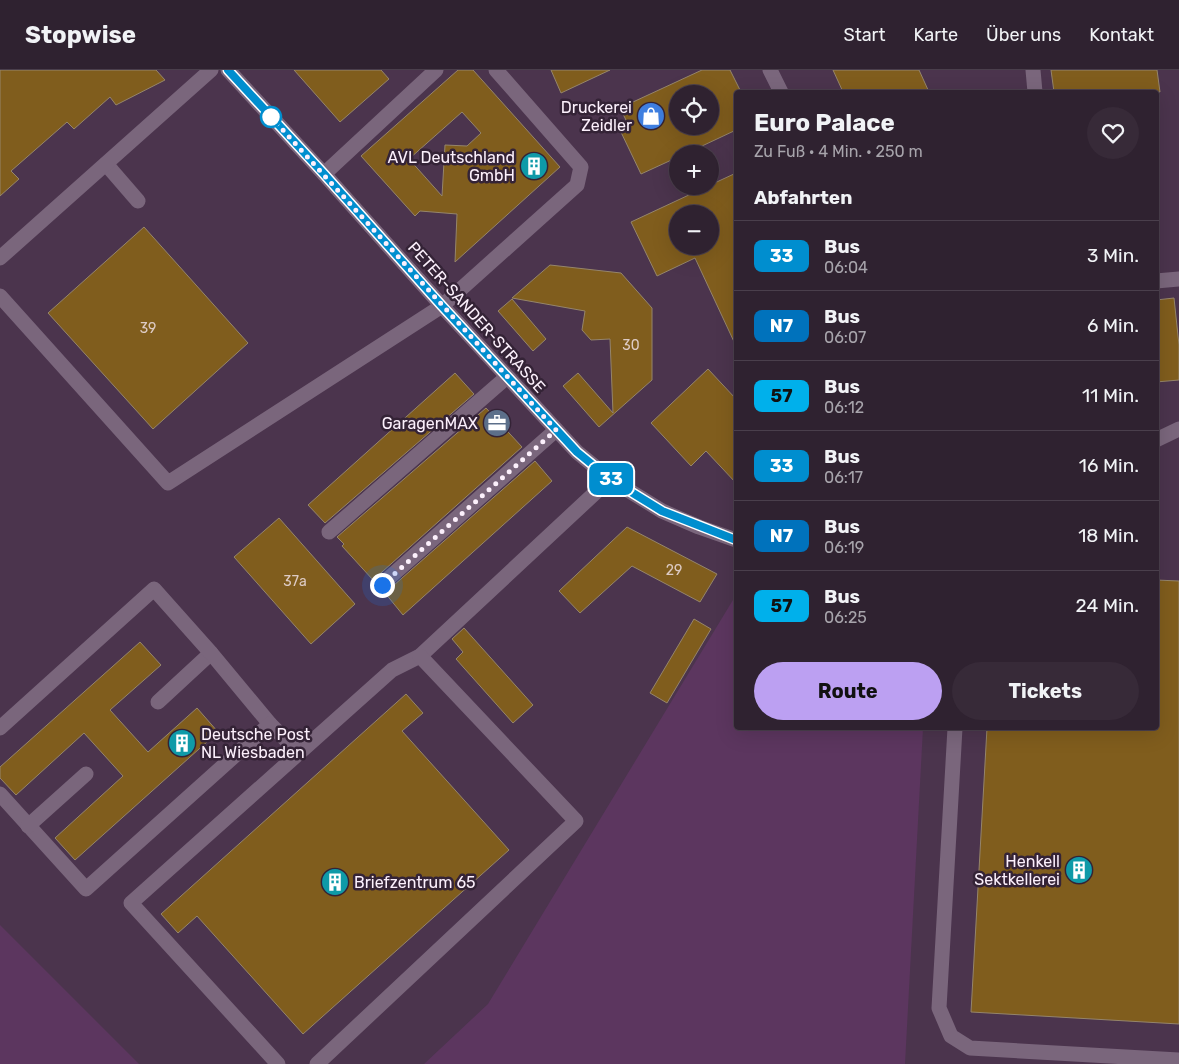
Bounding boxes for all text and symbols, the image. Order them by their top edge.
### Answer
text: Stopwise [25,21,136,49]
text: Start [843,24,886,46]
text: Karte [914,24,958,46]
text: Über uns [986,24,1061,46]
text: Kontakt [1089,24,1154,46]
map controls [669,85,719,255]
button: locate [669,85,719,135]
place label: Druckerei Zeidler [561,98,632,135]
shop icon: Druckerei Zeidler [636,101,666,131]
unlabelled marker [260,106,282,128]
button: heart [1087,107,1139,159]
text: Euro Palace [754,109,895,137]
text: Zu Fuß · 4 Min. · 250 m [754,142,923,161]
button: + [669,145,719,195]
place label: AVL Deutschland GmbH [388,148,515,185]
building icon: AVL Deutschland GmbH [519,151,549,181]
text: Abfahrten [754,186,852,209]
button: − [669,205,719,255]
text: Bus [824,235,860,258]
street label: PETER-SANDER-STRASSE [404,238,549,397]
text: 3 Min. [1087,244,1139,267]
text: 33 [770,245,793,267]
text: 06:04 [824,258,868,277]
text: Bus [824,305,860,328]
text: 6 Min. [1087,314,1139,337]
text: N7 [770,315,793,337]
house number: 39 [140,320,156,337]
text: 06:07 [824,328,866,347]
house number: 30 [622,337,640,354]
text: Bus [824,375,860,398]
text: 11 Min. [1082,384,1139,407]
text: 57 [771,385,792,407]
text: 06:12 [824,398,864,417]
office icon: GaragenMAX [482,408,512,438]
place label: GaragenMAX [382,414,478,433]
text: Bus [824,445,860,468]
text: 16 Min. [1079,454,1139,477]
text: 33 [770,455,793,477]
line badge: 33 [588,463,634,495]
text: 33 [599,468,623,490]
text: 06:17 [824,468,863,487]
text: Bus [824,515,860,538]
text: 18 Min. [1078,524,1139,547]
text: N7 [770,525,793,547]
text: 06:19 [824,538,864,557]
house number: 29 [666,562,682,579]
house number: 37a [283,573,307,590]
your location [370,573,395,598]
text: Bus [824,585,860,608]
text: 24 Min. [1076,594,1139,617]
text: 57 [771,595,792,617]
text: 06:25 [824,608,867,627]
button: Route [754,662,942,720]
button: Tickets [952,662,1139,720]
place label: Deutsche Post NL Wiesbaden [201,725,310,762]
building icon: Deutsche Post NL Wiesbaden [167,728,197,758]
place label: Henkell Sektkellerei [974,852,1060,889]
building icon: Henkell Sektkellerei [1064,855,1094,885]
building icon: Briefzentrum 65 [320,867,350,897]
place label: Briefzentrum 65 [354,873,476,892]

